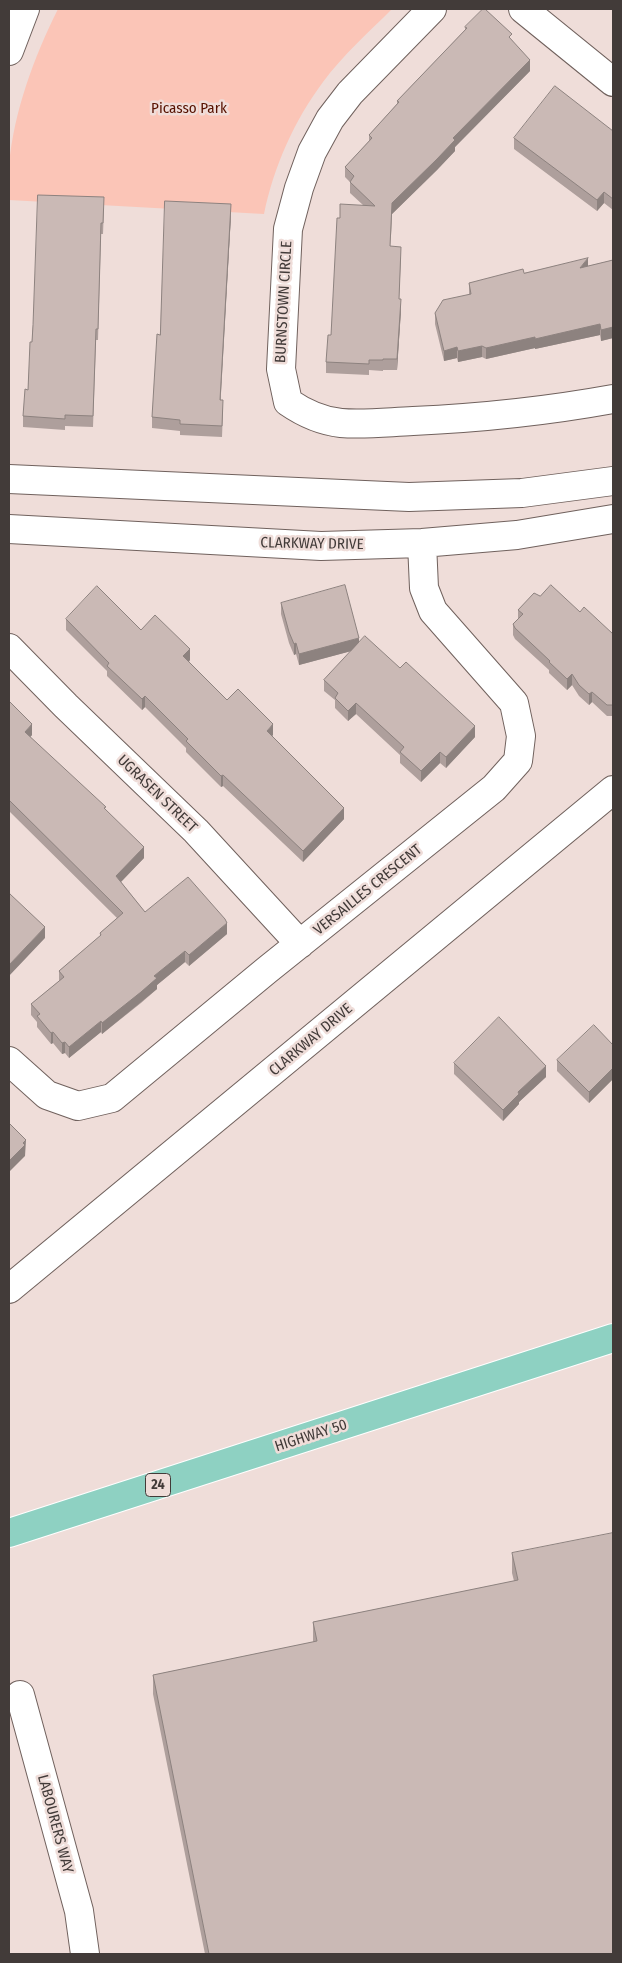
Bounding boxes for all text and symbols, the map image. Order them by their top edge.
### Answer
park label: Picasso Park [151,100,227,118]
street label: BURNSTOWN CIRCLE [272,241,296,363]
street label: CLARKWAY DRIVE [260,534,364,554]
street label: UGRASEN STREET [113,751,201,837]
street label: VERSAILLES CRESCENT [310,841,426,939]
street label: CLARKWAY DRIVE [266,1000,356,1080]
street label: HIGHWAY 50 [273,1416,349,1456]
road number: 24 [146,1474,170,1496]
street label: LABOURERS WAY [33,1773,77,1875]

